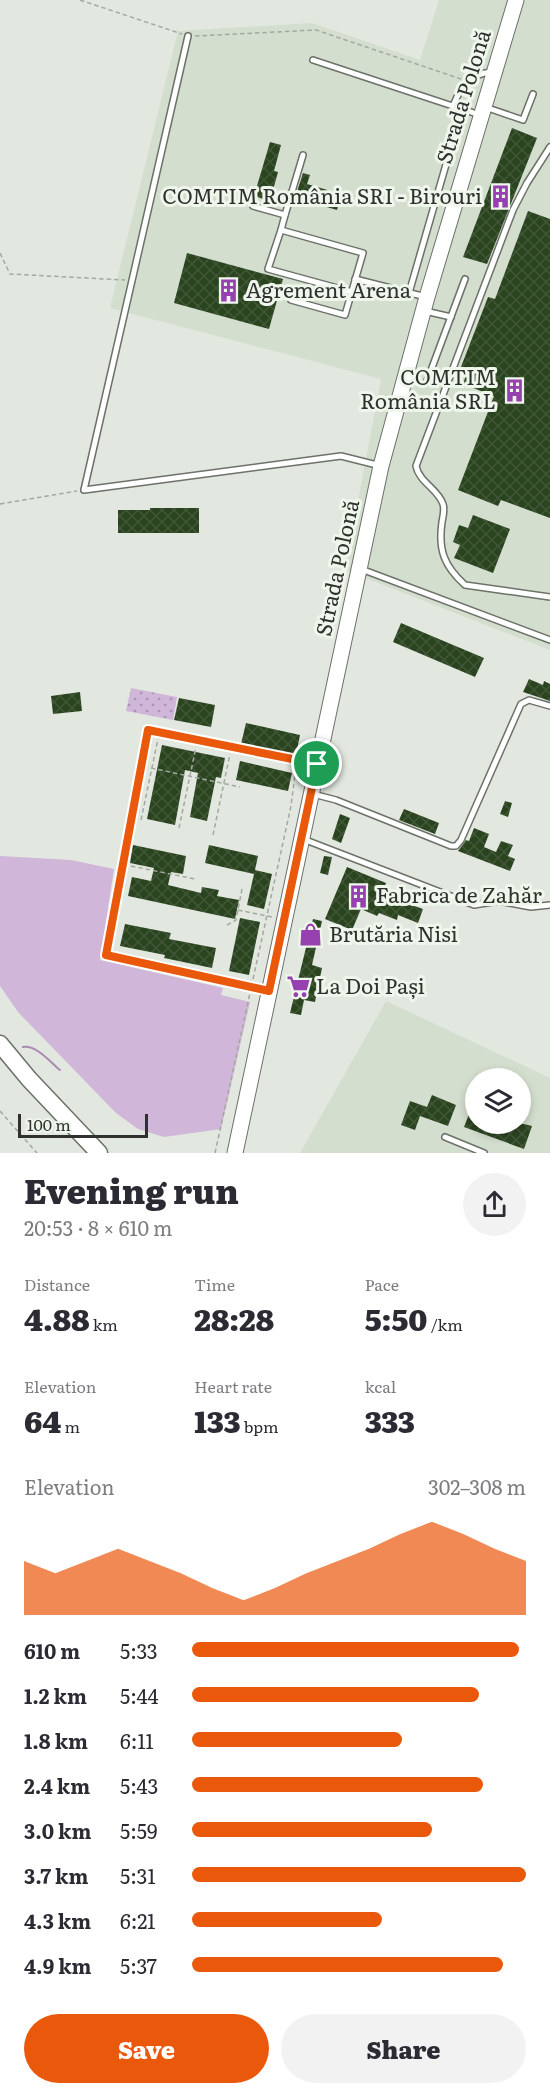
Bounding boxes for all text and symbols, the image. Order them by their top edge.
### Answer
street label: Strada Polonă [427,25,497,167]
place label: COMTIM România SRI - Birouri [162,179,482,210]
building icon: COMTIM România SRI - Birouri [487,184,513,210]
place label: Agrement Arena [246,273,412,304]
building icon: Agrement Arena [215,278,241,304]
place label: COMTIM România SRL [360,360,496,415]
building icon: COMTIM România SRL [501,377,527,403]
street label: Strada Polonă [306,496,365,639]
pin [291,738,342,789]
icon: arrive [300,747,333,780]
place label: Fabrica de Zahăr [376,878,542,909]
building icon: Fabrica de Zahăr [345,883,371,909]
place label: Brutăria Nisi [329,917,458,948]
shop icon: Brutăria Nisi [298,922,324,948]
place label: La Doi Pași [316,969,425,1000]
supermarket icon: La Doi Pași [285,974,311,1000]
map controls [465,1068,531,1134]
button: layers [465,1068,531,1134]
scale bar [18,1111,148,1138]
text: 100 m [27,1112,71,1136]
text: Evening run [24,1165,239,1214]
button: share [463,1173,526,1236]
text: 20:53 · 8 × 610 m [24,1212,173,1242]
text: Distance [24,1272,90,1296]
text: Time [194,1272,235,1296]
text: Pace [365,1272,399,1296]
text: 4.88 [24,1296,89,1340]
text: 28:28 [194,1296,274,1340]
text: 5:50 [365,1296,428,1340]
text: km [89,1312,118,1336]
text: /km [428,1312,463,1336]
text: Elevation [24,1374,96,1398]
text: Heart rate [194,1374,272,1398]
text: kcal [365,1374,396,1398]
text: 64 [24,1398,61,1442]
text: 133 [194,1398,240,1442]
text: 333 [365,1398,415,1442]
text: m [61,1414,80,1438]
text: bpm [240,1414,278,1438]
text: Elevation [24,1471,114,1501]
text: 302–308 m [428,1471,526,1501]
text: 610 m [24,1635,80,1665]
text: 5:33 [120,1635,158,1665]
text: 1.2 km [24,1680,87,1710]
text: 5:44 [120,1680,158,1710]
text: 1.8 km [24,1725,88,1755]
text: 6:11 [120,1725,154,1755]
text: 2.4 km [24,1770,90,1800]
text: 5:43 [120,1770,158,1800]
text: 3.0 km [24,1815,91,1845]
text: 5:59 [120,1815,157,1845]
text: 3.7 km [24,1860,88,1890]
text: 5:31 [120,1860,156,1890]
text: 4.3 km [24,1905,91,1935]
text: 6:21 [120,1905,155,1935]
text: 4.9 km [24,1950,92,1980]
text: 5:37 [120,1950,157,1980]
button: Save [24,2014,269,2083]
button: Share [281,2014,526,2083]

